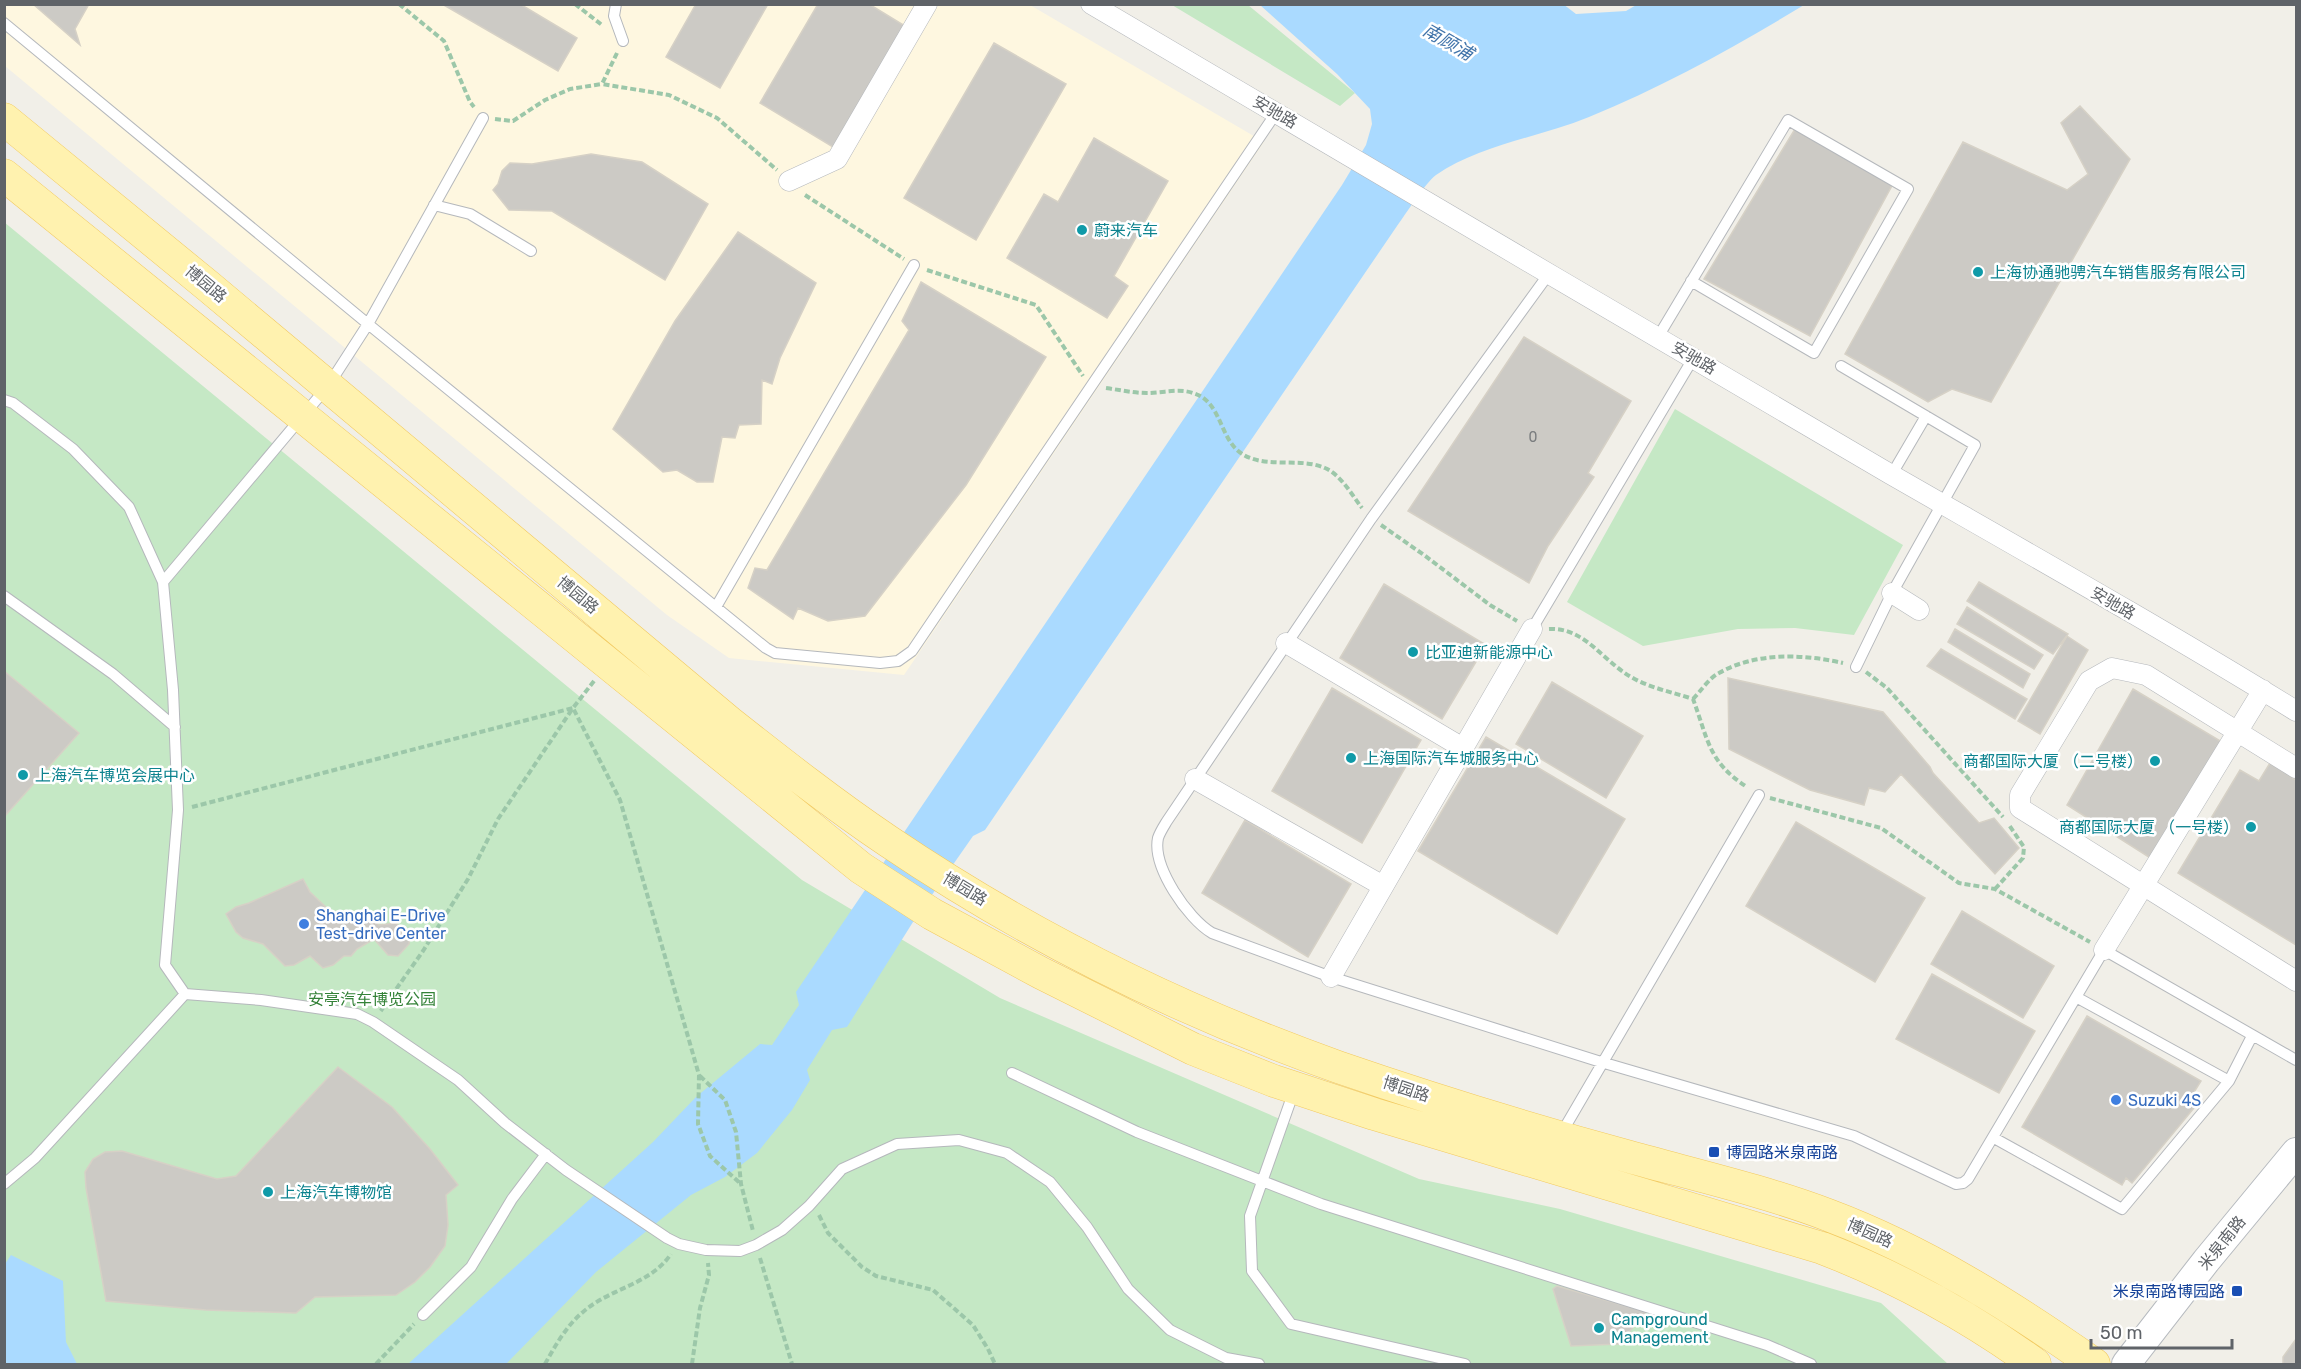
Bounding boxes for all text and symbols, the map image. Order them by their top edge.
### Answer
water label: 南顾浦 [1419,19,1479,67]
street label: 安驰路 [1249,92,1301,132]
place label: 蔚来汽车 [1094,221,1158,240]
marker: 蔚来汽车 [1075,223,1089,237]
street label: 博园路 [182,261,230,307]
place label: 上海协通驰骋汽车销售服务有限公司 [1990,263,2246,282]
marker: 上海协通驰骋汽车销售服务有限公司 [1971,265,1985,279]
street label: 安驰路 [1668,338,1720,378]
house number: 0 [1529,429,1538,446]
street label: 博园路 [554,572,602,618]
street label: 安驰路 [2087,583,2139,623]
place label: 比亚迪新能源中心 [1425,643,1553,662]
marker: 比亚迪新能源中心 [1406,645,1420,659]
place label: 上海国际汽车城服务中心 [1363,749,1539,768]
marker: 上海国际汽车城服务中心 [1344,751,1358,765]
place label: 商都国际大厦 （二号楼） [1963,752,2143,771]
marker: 商都国际大厦 （二号楼） [2148,754,2162,768]
place label: 上海汽车博览会展中心 [35,766,195,785]
marker: 上海汽车博览会展中心 [16,768,30,782]
place label: 商都国际大厦 （一号楼） [2059,818,2239,837]
marker: 商都国际大厦 （一号楼） [2244,820,2258,834]
street label: 博园路 [940,868,990,910]
place label: Shanghai E-Drive Test-drive Center [316,906,446,943]
marker: Shanghai E-Drive Test-drive Center [297,917,311,931]
park label: 安亭汽车博览公园 [308,990,436,1009]
street label: 博园路 [1380,1073,1432,1105]
place label: Suzuki 4S [2128,1091,2201,1110]
marker: Suzuki 4S [2109,1093,2123,1107]
place label: 博园路米泉南路 [1726,1143,1838,1162]
marker: 博园路米泉南路 [1707,1145,1721,1159]
place label: 上海汽车博物馆 [280,1183,392,1202]
marker: 上海汽车博物馆 [261,1185,275,1199]
street label: 米泉南路 [2194,1212,2250,1274]
street label: 博园路 [1844,1215,1896,1251]
place label: 米泉南路博园路 [2113,1282,2225,1301]
marker: 米泉南路博园路 [2230,1284,2244,1298]
place label: Campground Management [1611,1310,1709,1347]
scale bar [2091,1312,2232,1350]
marker: Campground Management [1592,1321,1606,1335]
text: 50 m [2100,1322,2143,1344]

